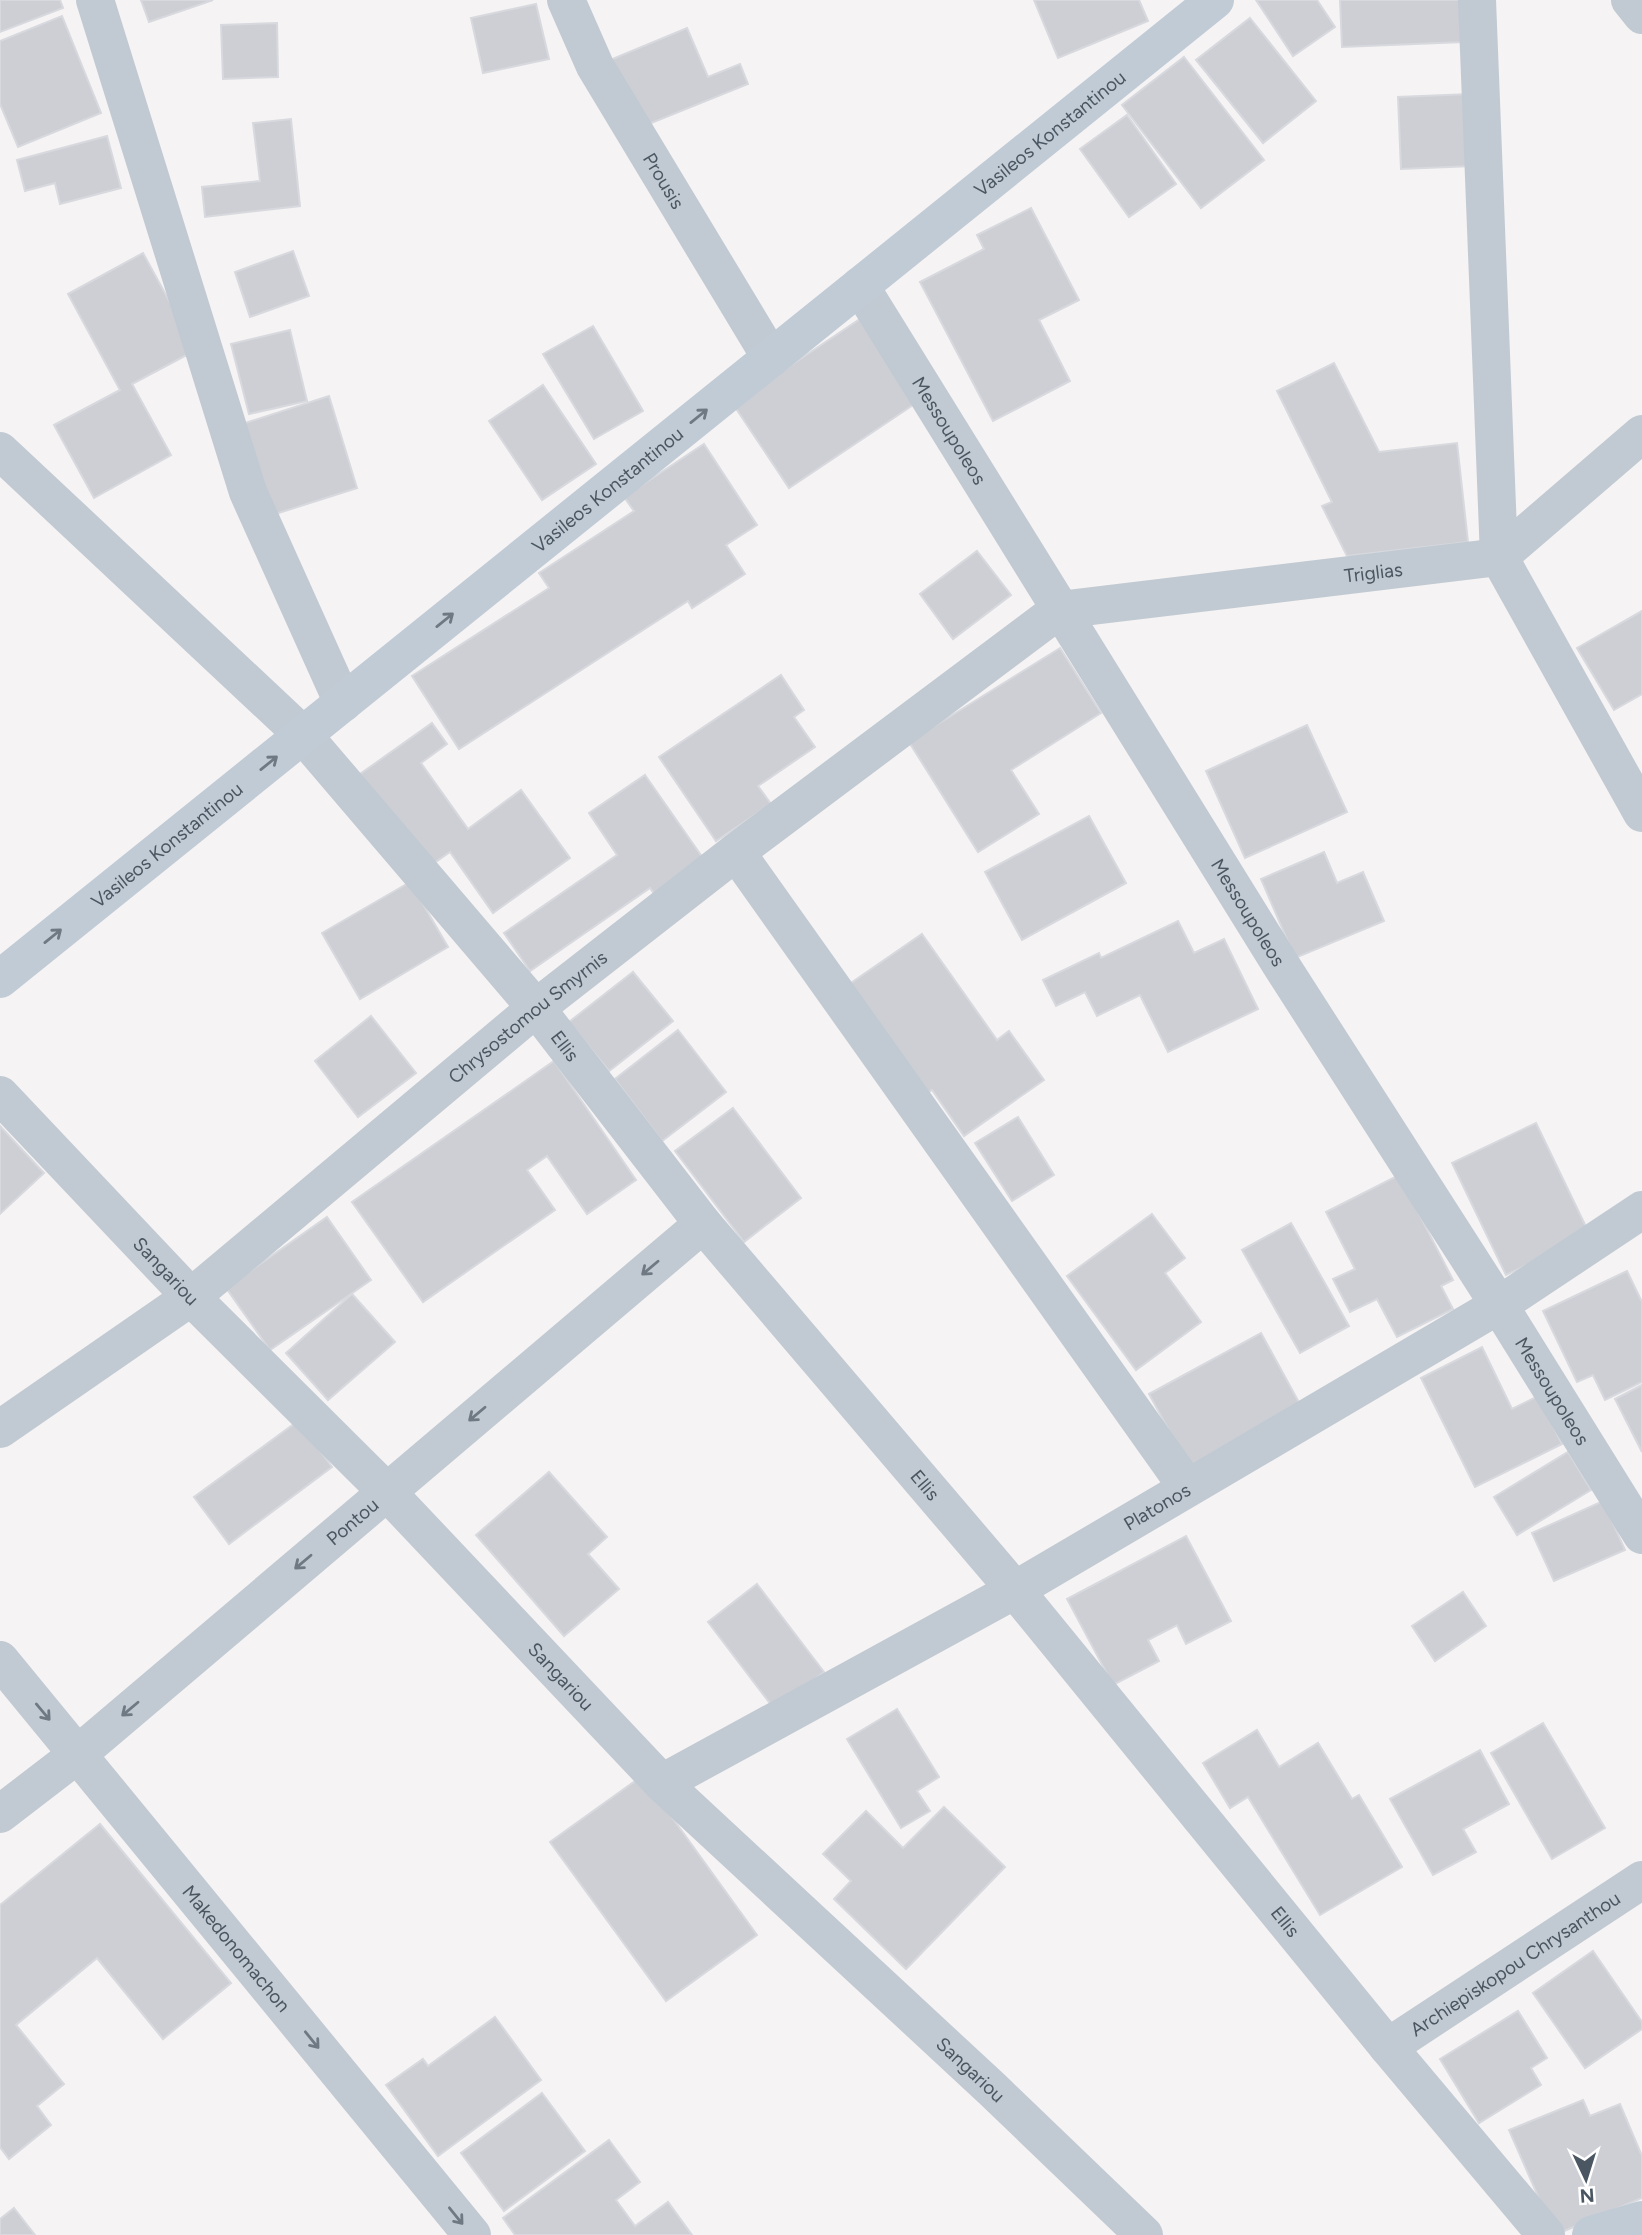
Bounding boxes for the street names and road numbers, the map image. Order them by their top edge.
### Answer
street label: Vasileos Konstantinou [969,65,1130,201]
street label: Prousis [638,149,690,213]
street label: Messoupoleos [908,372,992,489]
street label: Vasileos Konstantinou [527,422,688,557]
street label: Triglias [1343,557,1404,587]
street label: Vasileos Konstantinou [86,777,247,913]
street label: Messoupoleos [1206,854,1291,971]
street label: Chrysostomou Smyrnis [443,945,612,1088]
street label: Ellis [546,1026,584,1066]
street label: Sangariou [129,1232,204,1310]
street label: Messoupoleos [1510,1333,1595,1449]
street label: Ellis [906,1465,945,1505]
street label: Platonos [1119,1478,1195,1535]
street label: Pontou [321,1493,383,1550]
street label: Sangariou [523,1637,599,1715]
street label: Makedonomachon [178,1880,295,2016]
street label: Archiepiskopou Chrysanthou [1406,1886,1624,2041]
street label: Ellis [1266,1901,1305,1942]
street label: Sangariou [932,2032,1010,2107]

